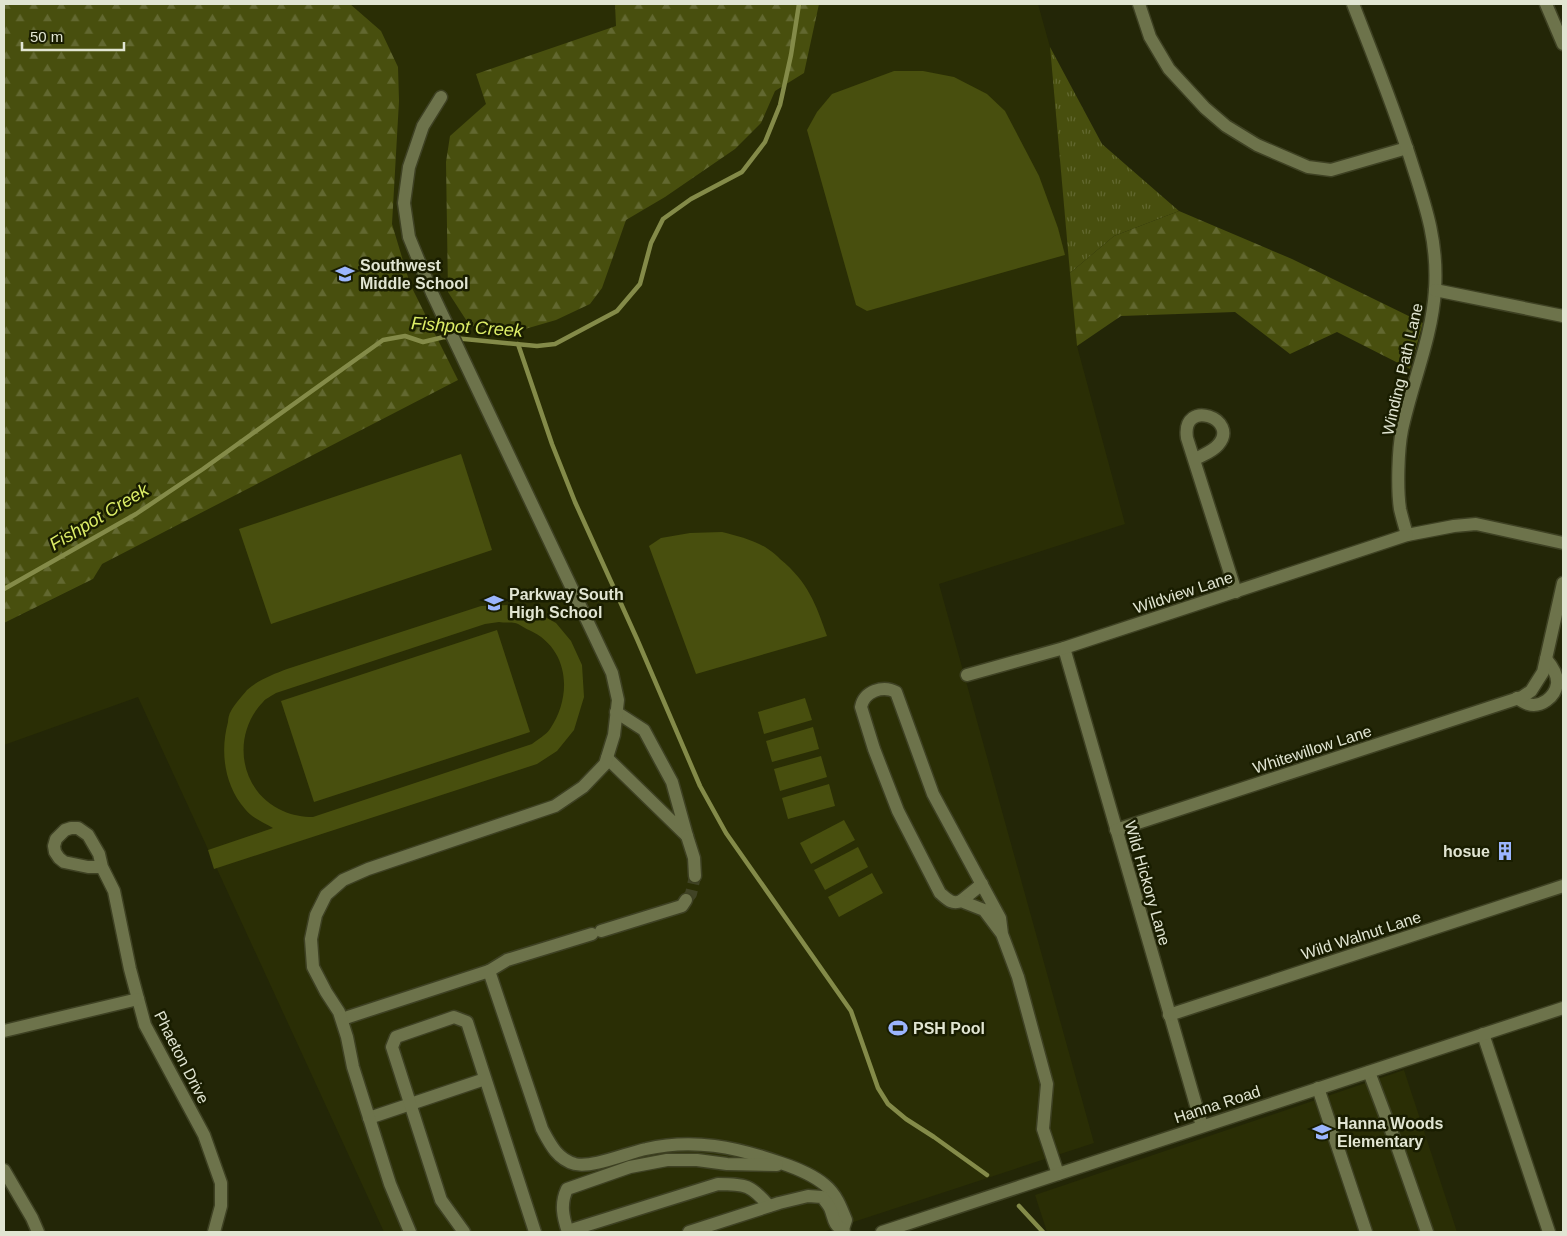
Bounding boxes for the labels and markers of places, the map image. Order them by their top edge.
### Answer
place label: Southwest Middle School [360,257,468,292]
school or university icon: Southwest Middle School [334,263,356,285]
place label: Parkway South High School [509,586,624,621]
school or university icon: Parkway South High School [483,592,505,614]
building icon: hosue [1494,840,1516,862]
place label: hosue [1443,843,1490,860]
sports icon: PSH Pool [887,1017,909,1039]
place label: PSH Pool [913,1020,985,1037]
place label: Hanna Woods Elementary [1337,1115,1443,1150]
school or university icon: Hanna Woods Elementary [1311,1121,1333,1143]

